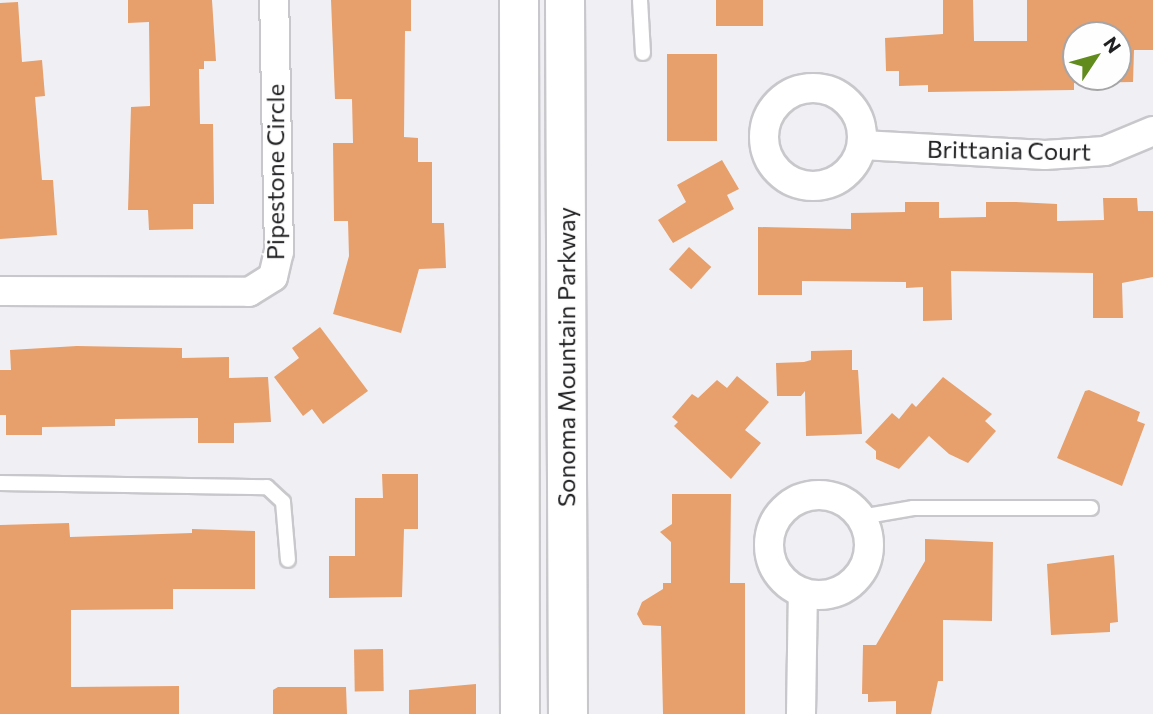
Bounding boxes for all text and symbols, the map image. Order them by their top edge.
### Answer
north arrow [1062,21,1132,91]
text: N [1099,32,1126,57]
street label: Pipestone Circle [261,84,289,260]
street label: Brittania Court [927,134,1091,166]
street label: Sonoma Mountain Parkway [552,207,580,507]

